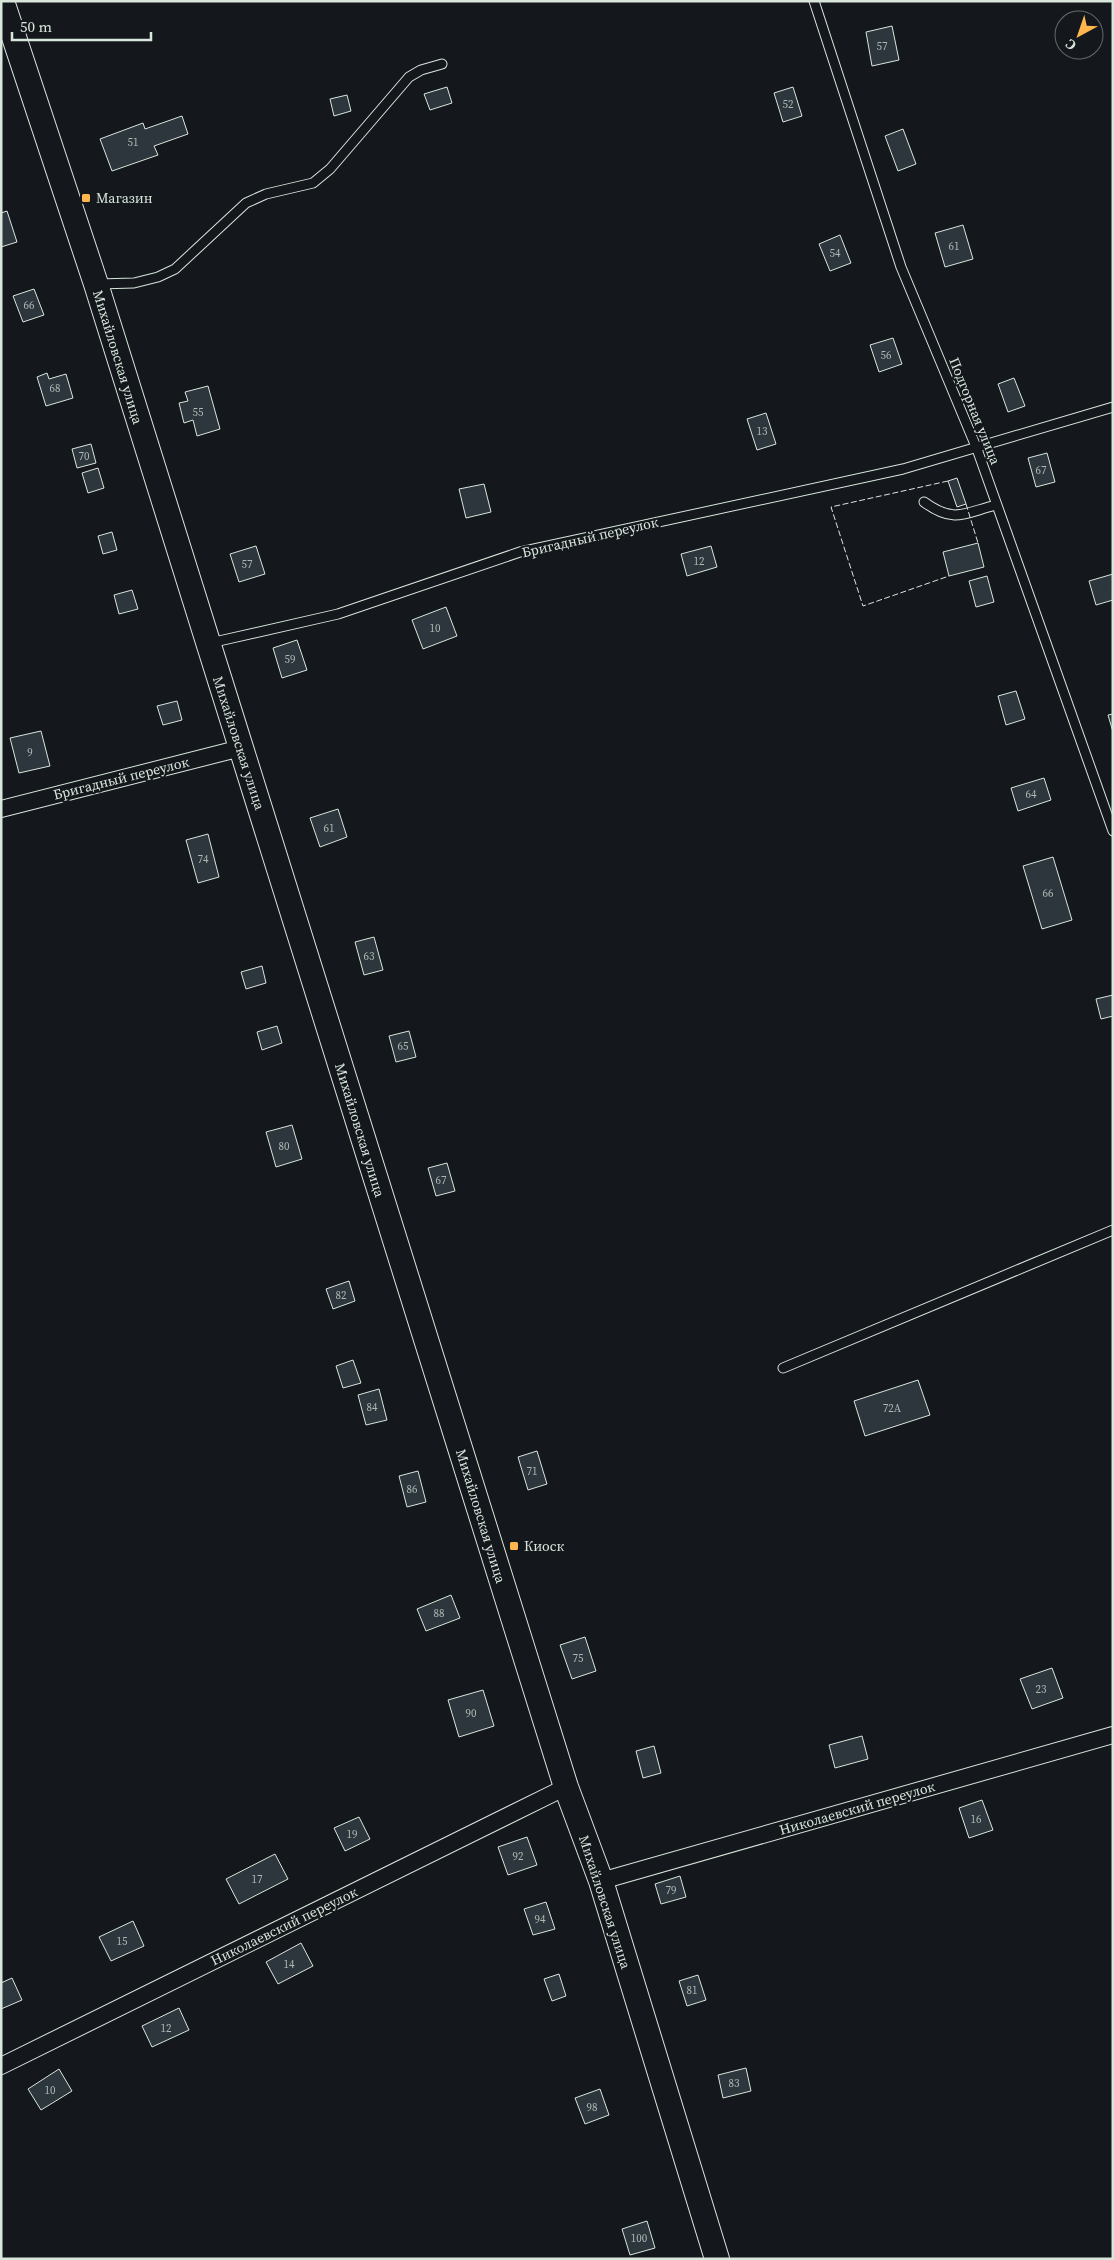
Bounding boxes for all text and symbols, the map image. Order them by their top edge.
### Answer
scale bar [12,10,151,42]
north arrow [1054,10,1104,60]
text: 50 m [20,16,52,37]
text: С [1061,34,1080,55]
house number: 57 [877,39,888,54]
house number: 52 [783,97,794,112]
house number: 51 [128,135,139,150]
place label: Магазин [96,188,153,208]
marker: Магазин [80,192,92,204]
house number: 61 [949,239,960,254]
house number: 54 [830,246,841,261]
street label: Михайловская улица [88,287,148,427]
house number: 66 [24,298,35,313]
house number: 56 [881,348,892,363]
street label: Подгорная улица [944,354,1006,468]
house number: 68 [50,381,61,396]
house number: 55 [193,405,204,420]
house number: 13 [757,424,768,439]
house number: 70 [79,449,90,464]
house number: 67 [1036,463,1047,478]
street label: Бригадный переулок [520,512,660,562]
house number: 12 [694,554,705,569]
house number: 57 [242,557,253,572]
house number: 10 [430,621,441,636]
house number: 59 [285,652,296,667]
street label: Михайловская улица [208,674,270,813]
house number: 9 [27,745,33,760]
street label: Бригадный переулок [51,751,191,805]
house number: 64 [1026,787,1037,802]
house number: 61 [324,821,335,836]
house number: 74 [198,852,209,867]
house number: 66 [1043,886,1054,901]
house number: 63 [364,949,375,964]
house number: 65 [398,1039,409,1054]
street label: Михайловская улица [330,1060,390,1200]
house number: 80 [279,1139,290,1154]
house number: 67 [436,1173,447,1188]
house number: 82 [336,1288,347,1303]
house number: 84 [367,1400,378,1415]
house number: 72А [883,1401,902,1416]
street label: Михайловская улица [451,1446,511,1586]
house number: 71 [527,1464,538,1479]
house number: 86 [407,1482,418,1497]
place label: Киоск [524,1536,565,1556]
marker: Киоск [508,1540,520,1552]
house number: 88 [434,1606,445,1621]
house number: 75 [573,1651,584,1666]
house number: 23 [1036,1682,1047,1697]
house number: 90 [466,1706,477,1721]
street label: Николаевский переулок [777,1776,937,1840]
house number: 16 [971,1812,982,1827]
house number: 19 [347,1827,358,1842]
street label: Михайловская улица [574,1833,636,1972]
house number: 92 [513,1849,524,1864]
house number: 17 [252,1872,263,1887]
street label: Николаевский переулок [207,1882,361,1970]
house number: 79 [666,1883,677,1898]
house number: 94 [535,1912,546,1927]
house number: 15 [117,1934,128,1949]
house number: 14 [284,1957,295,1972]
house number: 81 [687,1983,698,1998]
house number: 12 [161,2021,172,2036]
house number: 83 [729,2076,740,2091]
house number: 10 [45,2083,56,2098]
house number: 98 [587,2100,598,2115]
house number: 100 [631,2231,648,2246]

